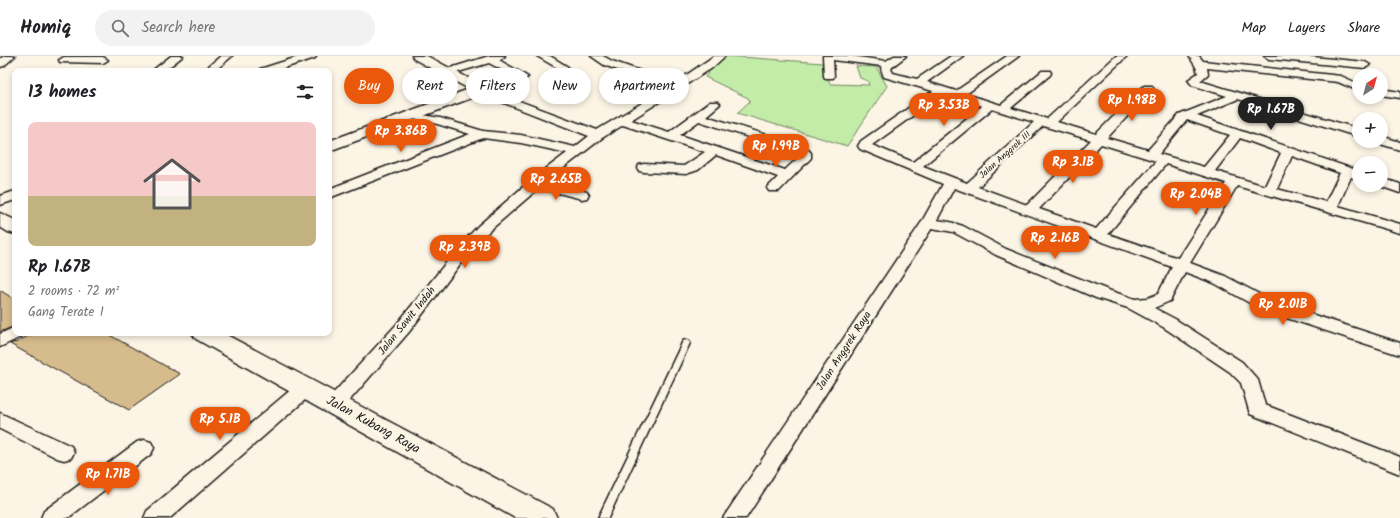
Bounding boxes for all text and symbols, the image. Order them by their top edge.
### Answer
search box [95,10,375,46]
text: Homiq [20,13,71,43]
text: Search here [141,16,215,40]
icon: search [109,17,131,39]
text: Map [1242,17,1266,39]
text: Layers [1288,17,1326,39]
text: Share [1348,17,1380,39]
chip: Buy [344,68,394,104]
chip: Rent [402,68,458,104]
chip: Filters [466,68,530,104]
chip: New [538,68,591,104]
chip: Apartment [599,68,689,104]
north arrow [1352,68,1388,104]
map controls [1352,68,1388,192]
text: 13 homes [28,79,96,106]
icon: filters [294,81,316,103]
pin: Rp 1.98B [1091,88,1173,122]
text: Rp 1.98B [1107,90,1157,111]
pin: Rp 3.53B [903,93,985,127]
text: Rp 3.53B [918,95,970,116]
pin: Rp 1.67B [1230,97,1312,131]
text: Rp 1.67B [1247,99,1295,120]
button: + [1352,112,1388,148]
pin: Rp 3.86B [360,119,442,153]
text: Rp 3.86B [375,121,427,142]
street label: Jalan Anggrek III [976,127,1034,182]
pin: Rp 1.99B [735,134,817,168]
text: Rp 1.99B [752,136,800,157]
icon: home [136,148,208,220]
pin: Rp 3.1B [1036,150,1110,184]
text: Rp 3.1B [1052,152,1094,173]
button: − [1352,156,1388,192]
pin: Rp 2.65B [515,167,597,201]
text: Rp 2.65B [530,169,582,190]
pin: Rp 2.04B [1155,182,1237,216]
text: Rp 2.04B [1170,184,1222,205]
pin: Rp 2.16B [1014,226,1096,260]
text: Rp 2.16B [1030,228,1080,249]
pin: Rp 2.39B [424,235,506,269]
text: Rp 2.39B [439,237,491,258]
text: Rp 1.67B [28,254,91,281]
text: 2 rooms · 72 m² [28,281,119,302]
street label: Jalan Sawit Indah [374,283,440,359]
pin: Rp 2.01B [1242,292,1324,326]
text: Rp 2.01B [1258,294,1308,315]
text: Gang Terate I [28,302,104,323]
street label: Jalan Anggrek Raya [812,308,876,394]
street label: Jalan Kubang Raya [322,390,424,460]
pin: Rp 5.1B [183,407,257,441]
text: Rp 5.1B [199,409,241,430]
pin: Rp 1.71B [67,462,149,496]
text: Rp 1.71B [86,464,131,485]

